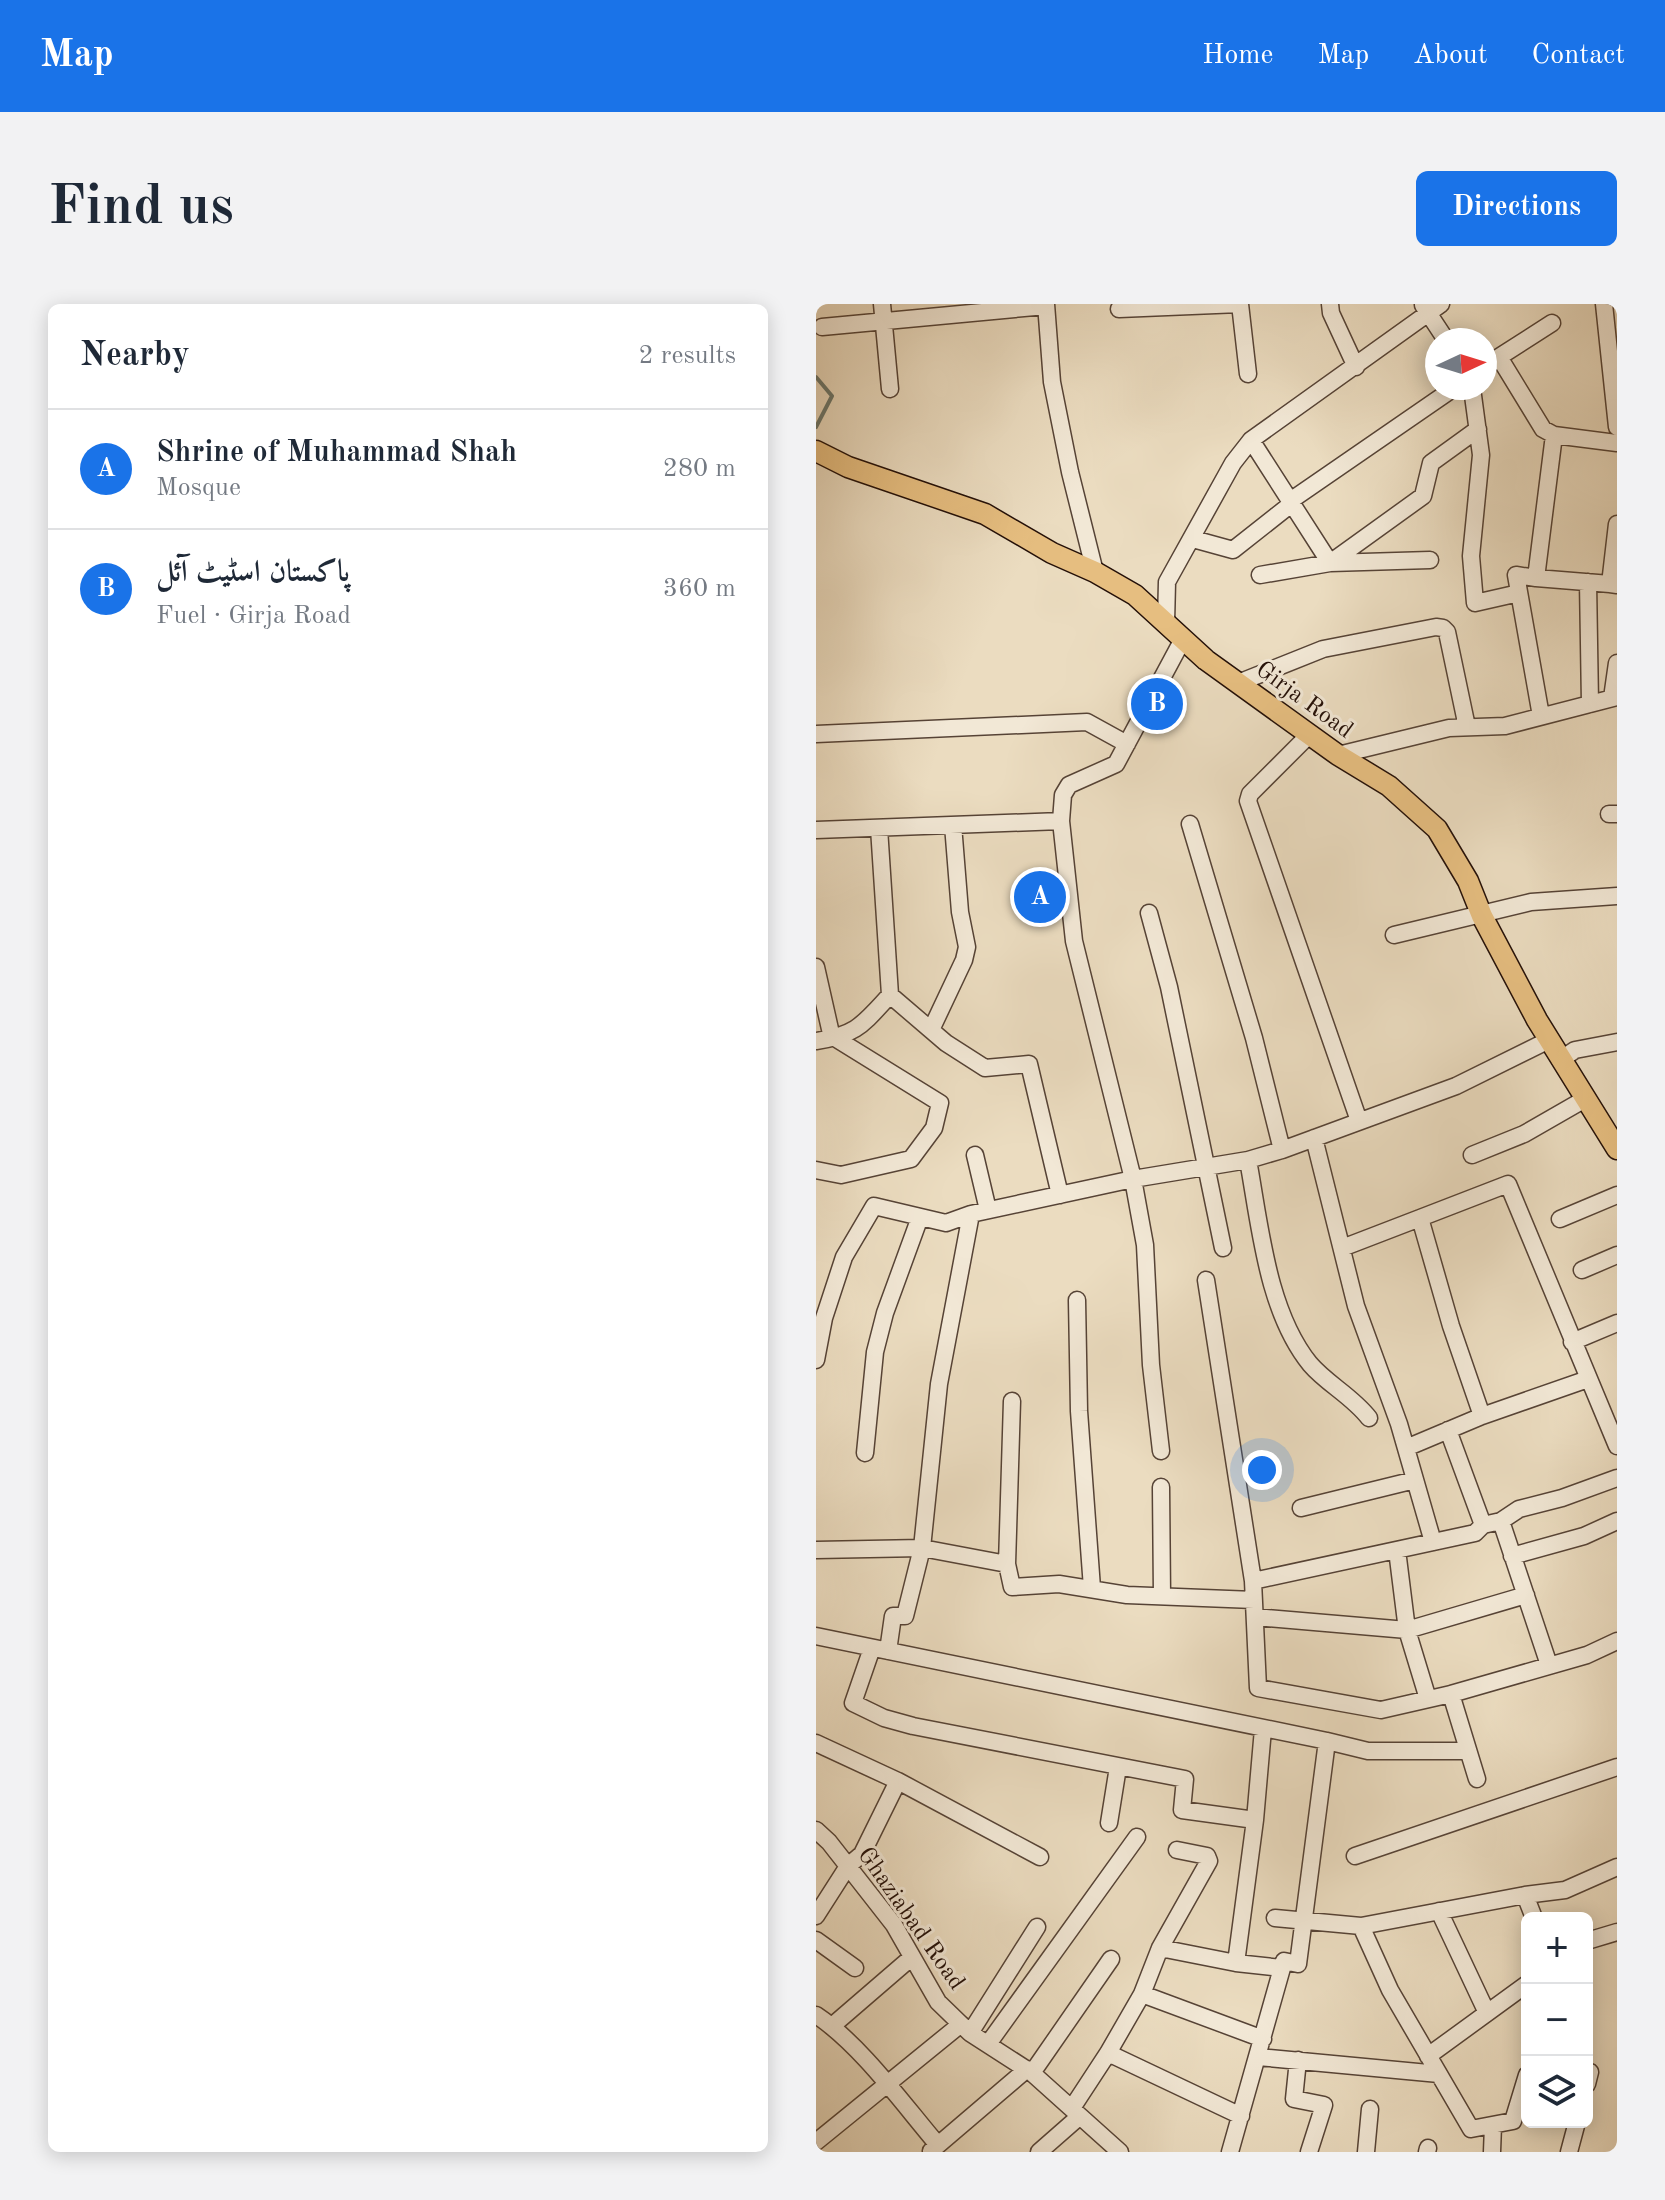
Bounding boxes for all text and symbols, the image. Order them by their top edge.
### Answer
text: Map [40,37,114,75]
text: Home [1202,42,1273,70]
text: Map [1317,42,1369,70]
text: About [1413,42,1488,70]
text: Contact [1532,42,1625,70]
button: Directions [1416,171,1617,246]
text: Find us [48,180,234,236]
north arrow [1425,328,1497,400]
text: Nearby [80,339,190,373]
text: 2 results [638,343,736,369]
text: Shrine of Muhammad Shah [156,438,517,468]
text: A [96,456,116,482]
text: 280 m [663,456,736,482]
text: Mosque [156,475,241,501]
text: پاکستان اسٹیٹ آئل [156,558,350,588]
text: B [97,576,115,602]
text: 360 m [663,576,736,602]
text: Fuel · Girja Road [156,603,351,629]
street label: Girja Road [1251,658,1357,744]
pin: B [1131,674,1183,734]
pin: A [1014,867,1066,927]
your location [1242,1450,1282,1490]
street label: Ghaziabad Road [852,1843,968,1995]
map controls [1521,1912,1593,2128]
button: + [1521,1912,1593,1984]
button: − [1521,1984,1593,2056]
button: layers [1521,2056,1593,2128]

